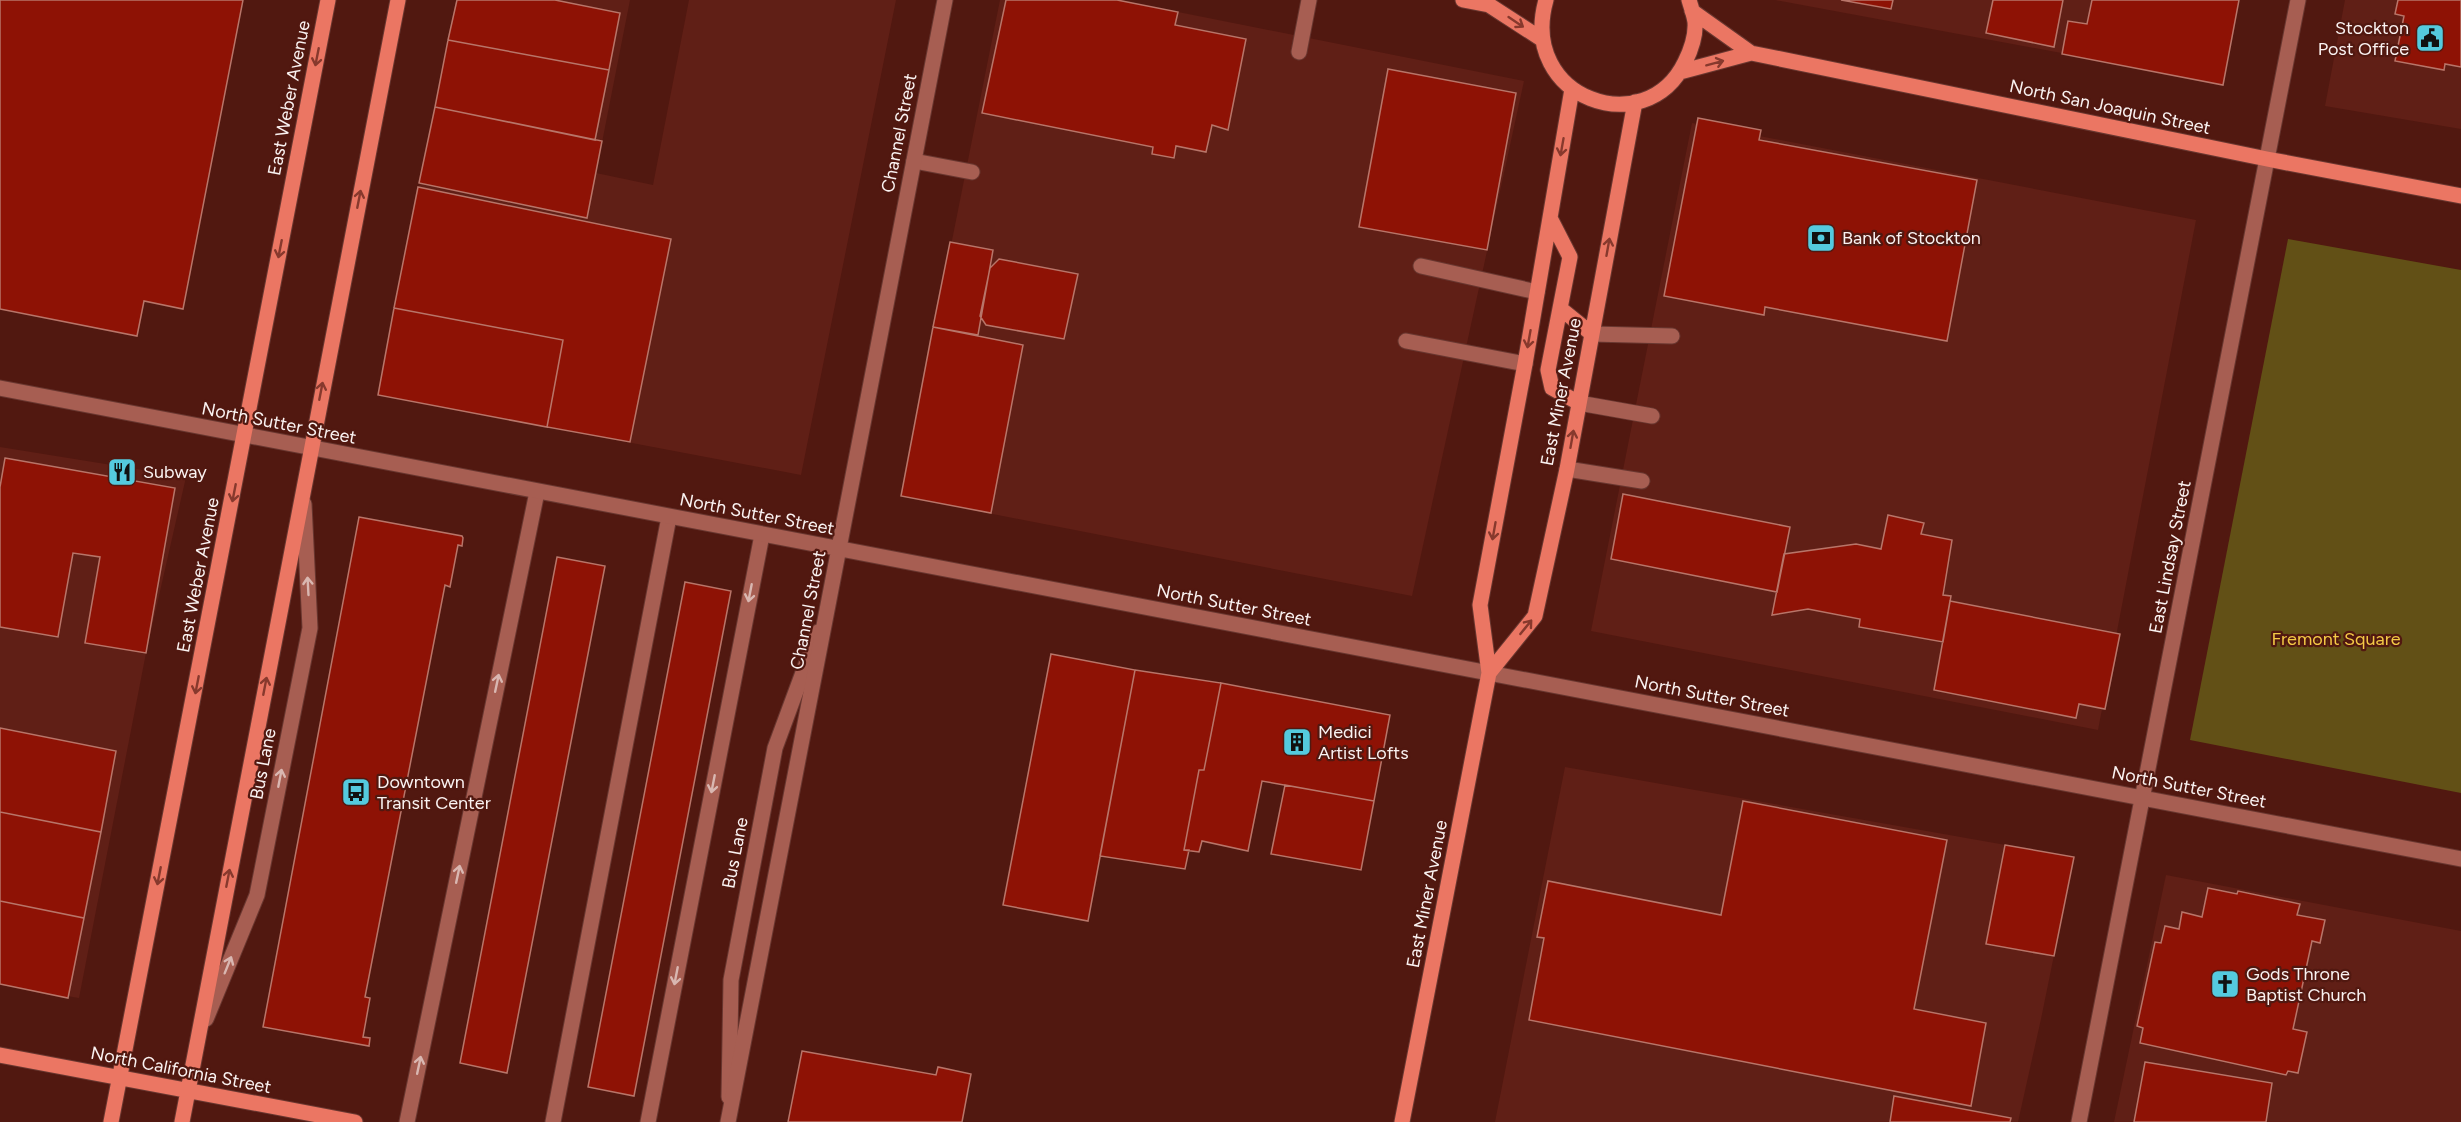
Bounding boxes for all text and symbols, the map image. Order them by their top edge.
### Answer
one-way arrow [1507,17,1524,29]
place label: Stockton Post Office [2318,17,2409,60]
street label: East Weber Avenue [263,18,315,177]
public building icon: Stockton Post Office [2414,22,2446,54]
one-way arrow [311,47,322,67]
one-way arrow [1706,57,1725,68]
street label: Channel Street [877,71,921,194]
street label: North San Joaquin Street [2008,75,2213,139]
one-way arrow [1556,136,1567,156]
one-way arrow [354,190,365,209]
bank icon: Bank of Stockton [1805,222,1837,254]
place label: Bank of Stockton [1842,227,1981,249]
one-way arrow [1603,238,1614,258]
one-way arrow [274,239,285,258]
street label: East Miner Avenue [1536,316,1586,468]
one-way arrow [1523,329,1534,348]
one-way arrow [316,381,327,401]
street label: North Sutter Street [200,397,358,449]
one-way arrow [1567,430,1578,450]
restaurant icon: Subway [106,456,138,488]
place label: Subway [143,461,207,483]
street label: East Lindsay Street [2144,478,2196,635]
one-way arrow [228,483,239,503]
street label: North Sutter Street [678,488,836,540]
street label: East Weber Avenue [172,495,224,654]
one-way arrow [1488,521,1499,540]
street label: Channel Street [786,548,830,671]
one-way arrow [303,576,314,596]
street label: North Sutter Street [1155,579,1313,631]
one-way arrow [744,582,755,602]
one-way arrow [1519,619,1532,635]
park label: Fremont Square [2271,628,2401,650]
street label: North Sutter Street [1633,670,1791,722]
one-way arrow [492,673,504,692]
one-way arrow [191,674,202,694]
one-way arrow [260,677,271,697]
place label: Medici Artist Lofts [1318,721,1409,764]
street label: Bus Lane [245,726,281,802]
building icon: Medici Artist Lofts [1281,726,1313,758]
street label: North Sutter Street [2110,761,2268,813]
one-way arrow [275,769,286,788]
place label: Downtown Transit Center [377,771,491,814]
one-way arrow [707,774,718,793]
bus stop icon: Downtown Transit Center [340,776,372,808]
street label: Bus Lane [717,815,753,891]
street label: East Miner Avenue [1402,818,1452,970]
one-way arrow [453,864,464,884]
one-way arrow [153,866,164,885]
one-way arrow [223,869,234,888]
one-way arrow [223,956,234,975]
place label: Gods Throne Baptist Church [2246,963,2366,1006]
one-way arrow [670,965,681,985]
church icon: Gods Throne Baptist Church [2209,968,2241,1000]
street label: North California Street [89,1042,273,1098]
one-way arrow [414,1055,425,1075]

